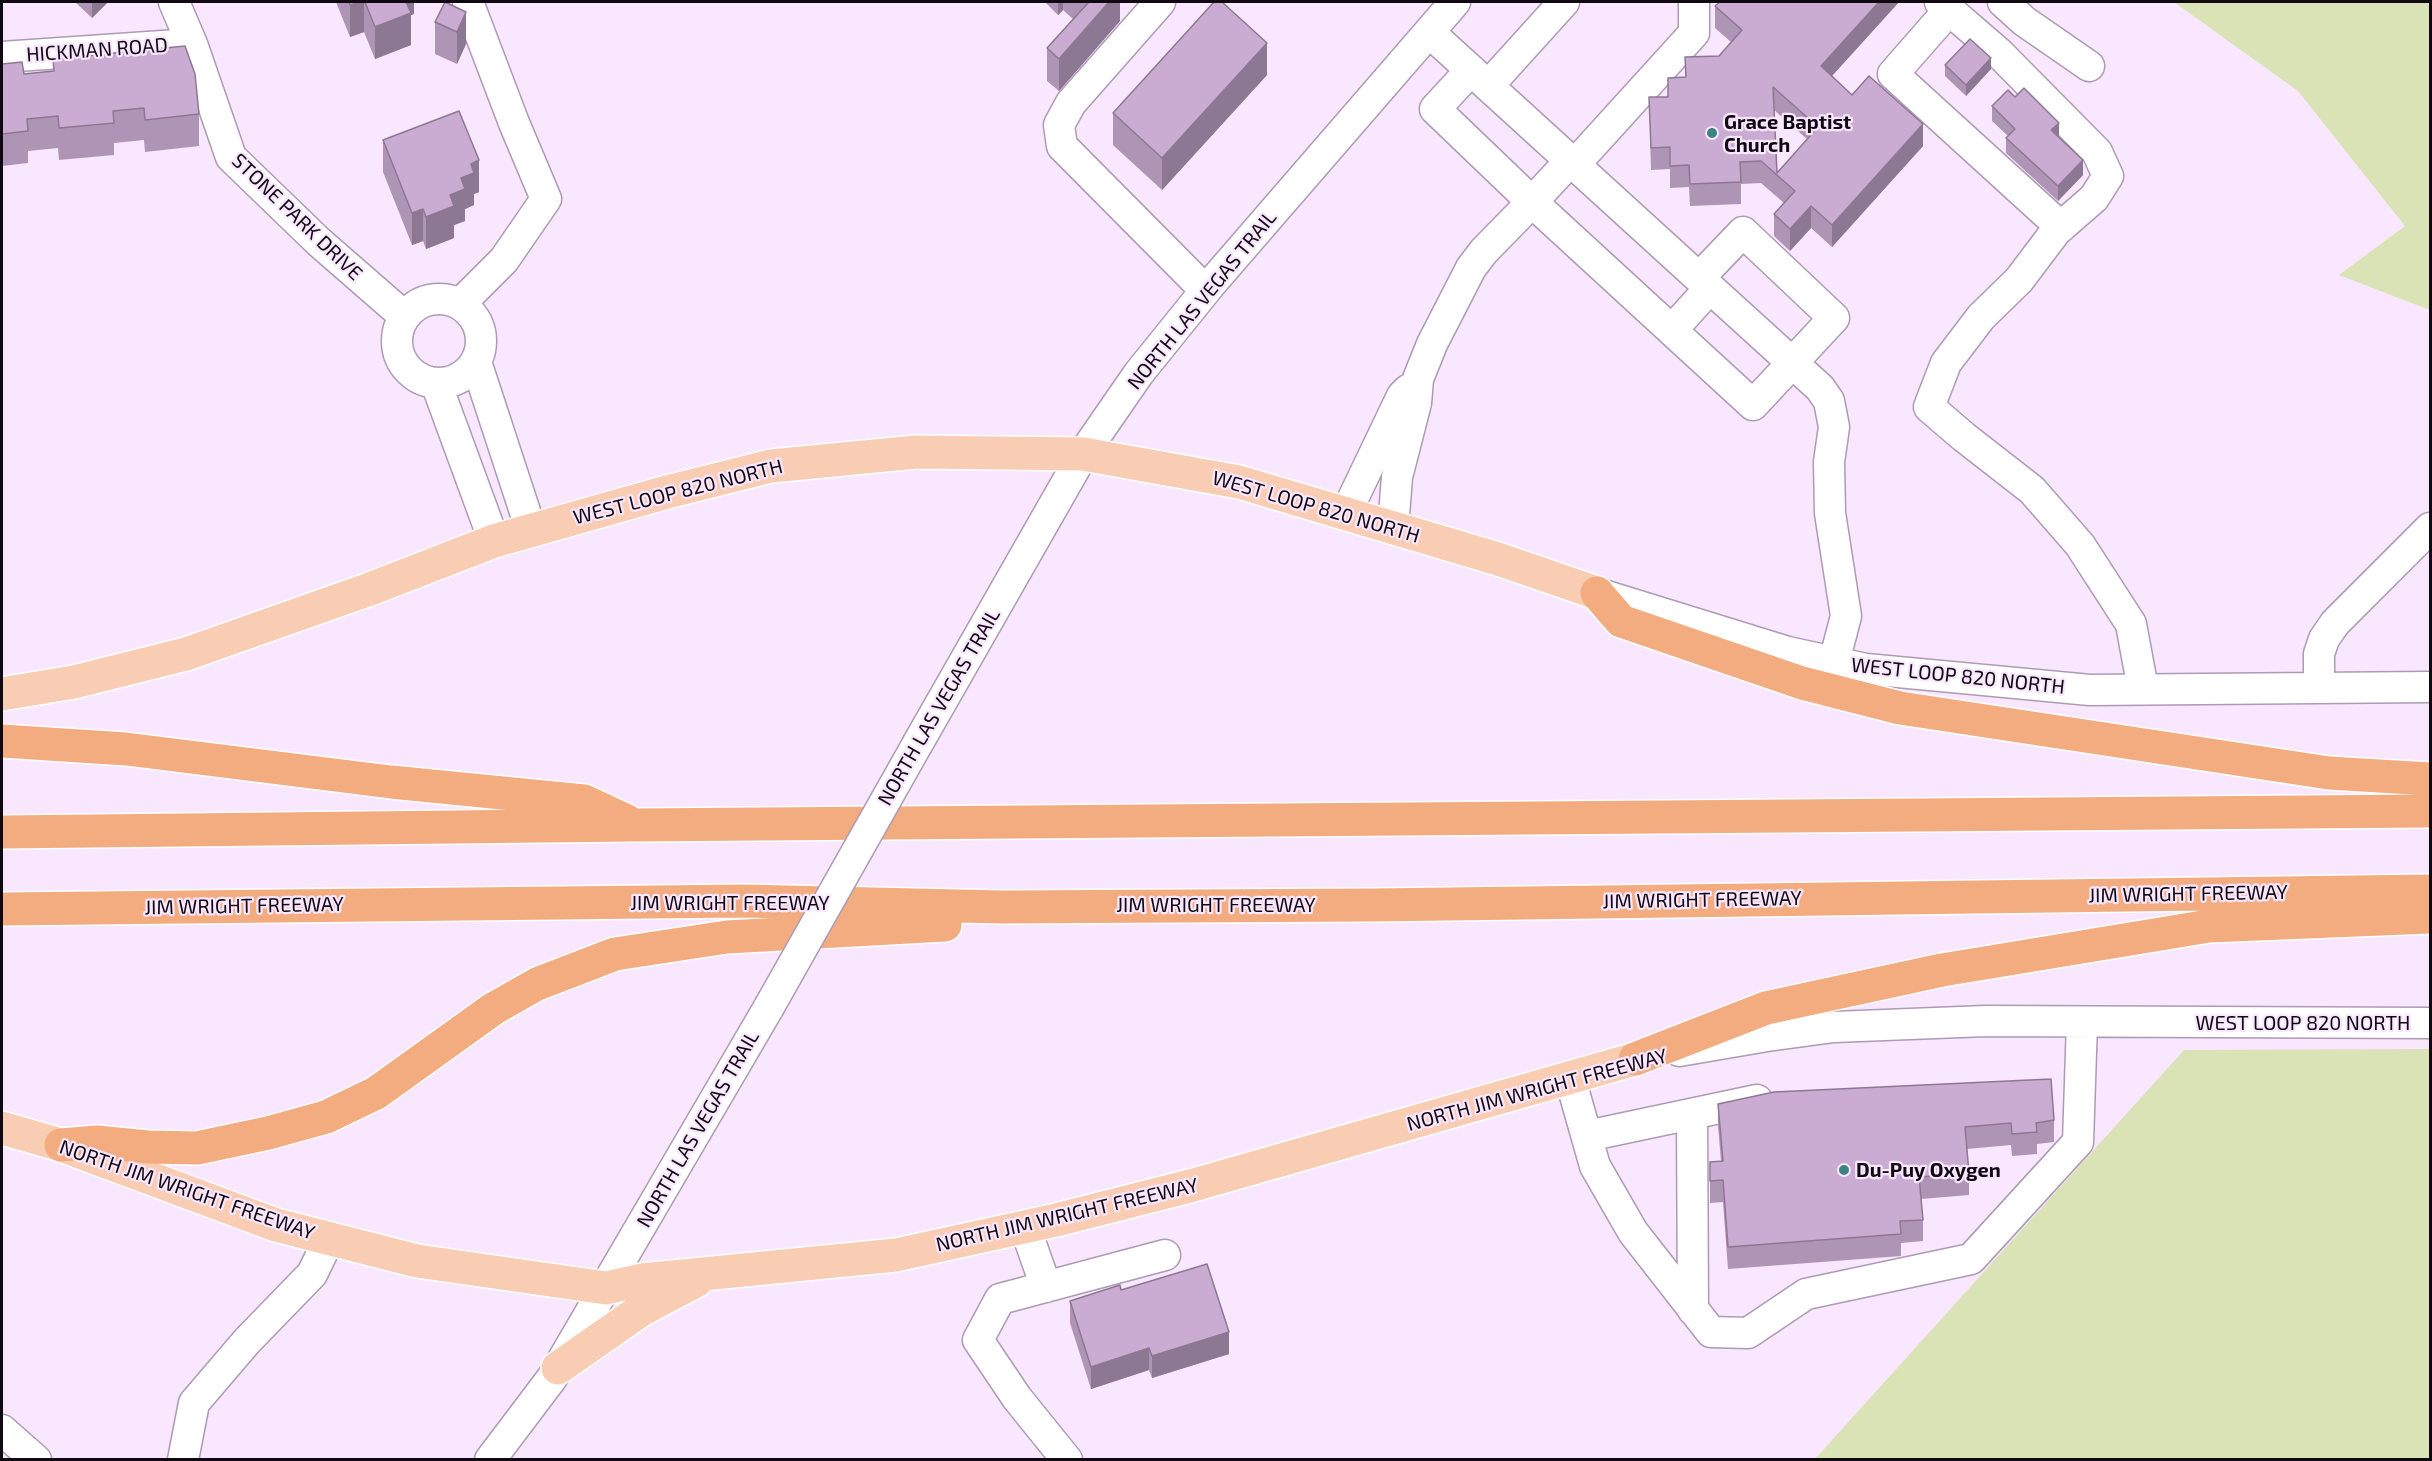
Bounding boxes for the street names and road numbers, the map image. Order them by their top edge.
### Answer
street label: HICKMAN ROAD [25,33,169,67]
street label: STONE PARK DRIVE [227,149,367,285]
street label: NORTH LAS VEGAS TRAIL [1122,206,1282,394]
street label: WEST LOOP 820 NORTH [571,454,785,530]
street label: WEST LOOP 820 NORTH [1209,466,1423,548]
street label: NORTH LAS VEGAS TRAIL [873,604,1005,810]
street label: WEST LOOP 820 NORTH [1850,653,2066,699]
street label: JIM WRIGHT FREEWAY [2088,880,2288,908]
street label: JIM WRIGHT FREEWAY [1602,886,1802,914]
street label: JIM WRIGHT FREEWAY [630,891,830,915]
street label: JIM WRIGHT FREEWAY [144,892,344,920]
street label: JIM WRIGHT FREEWAY [1116,893,1316,917]
street label: WEST LOOP 820 NORTH [2196,1011,2410,1035]
street label: NORTH LAS VEGAS TRAIL [632,1026,764,1232]
street label: NORTH JIM WRIGHT FREEWAY [1404,1044,1670,1136]
street label: NORTH JIM WRIGHT FREEWAY [56,1135,318,1245]
street label: NORTH JIM WRIGHT FREEWAY [934,1173,1200,1257]

